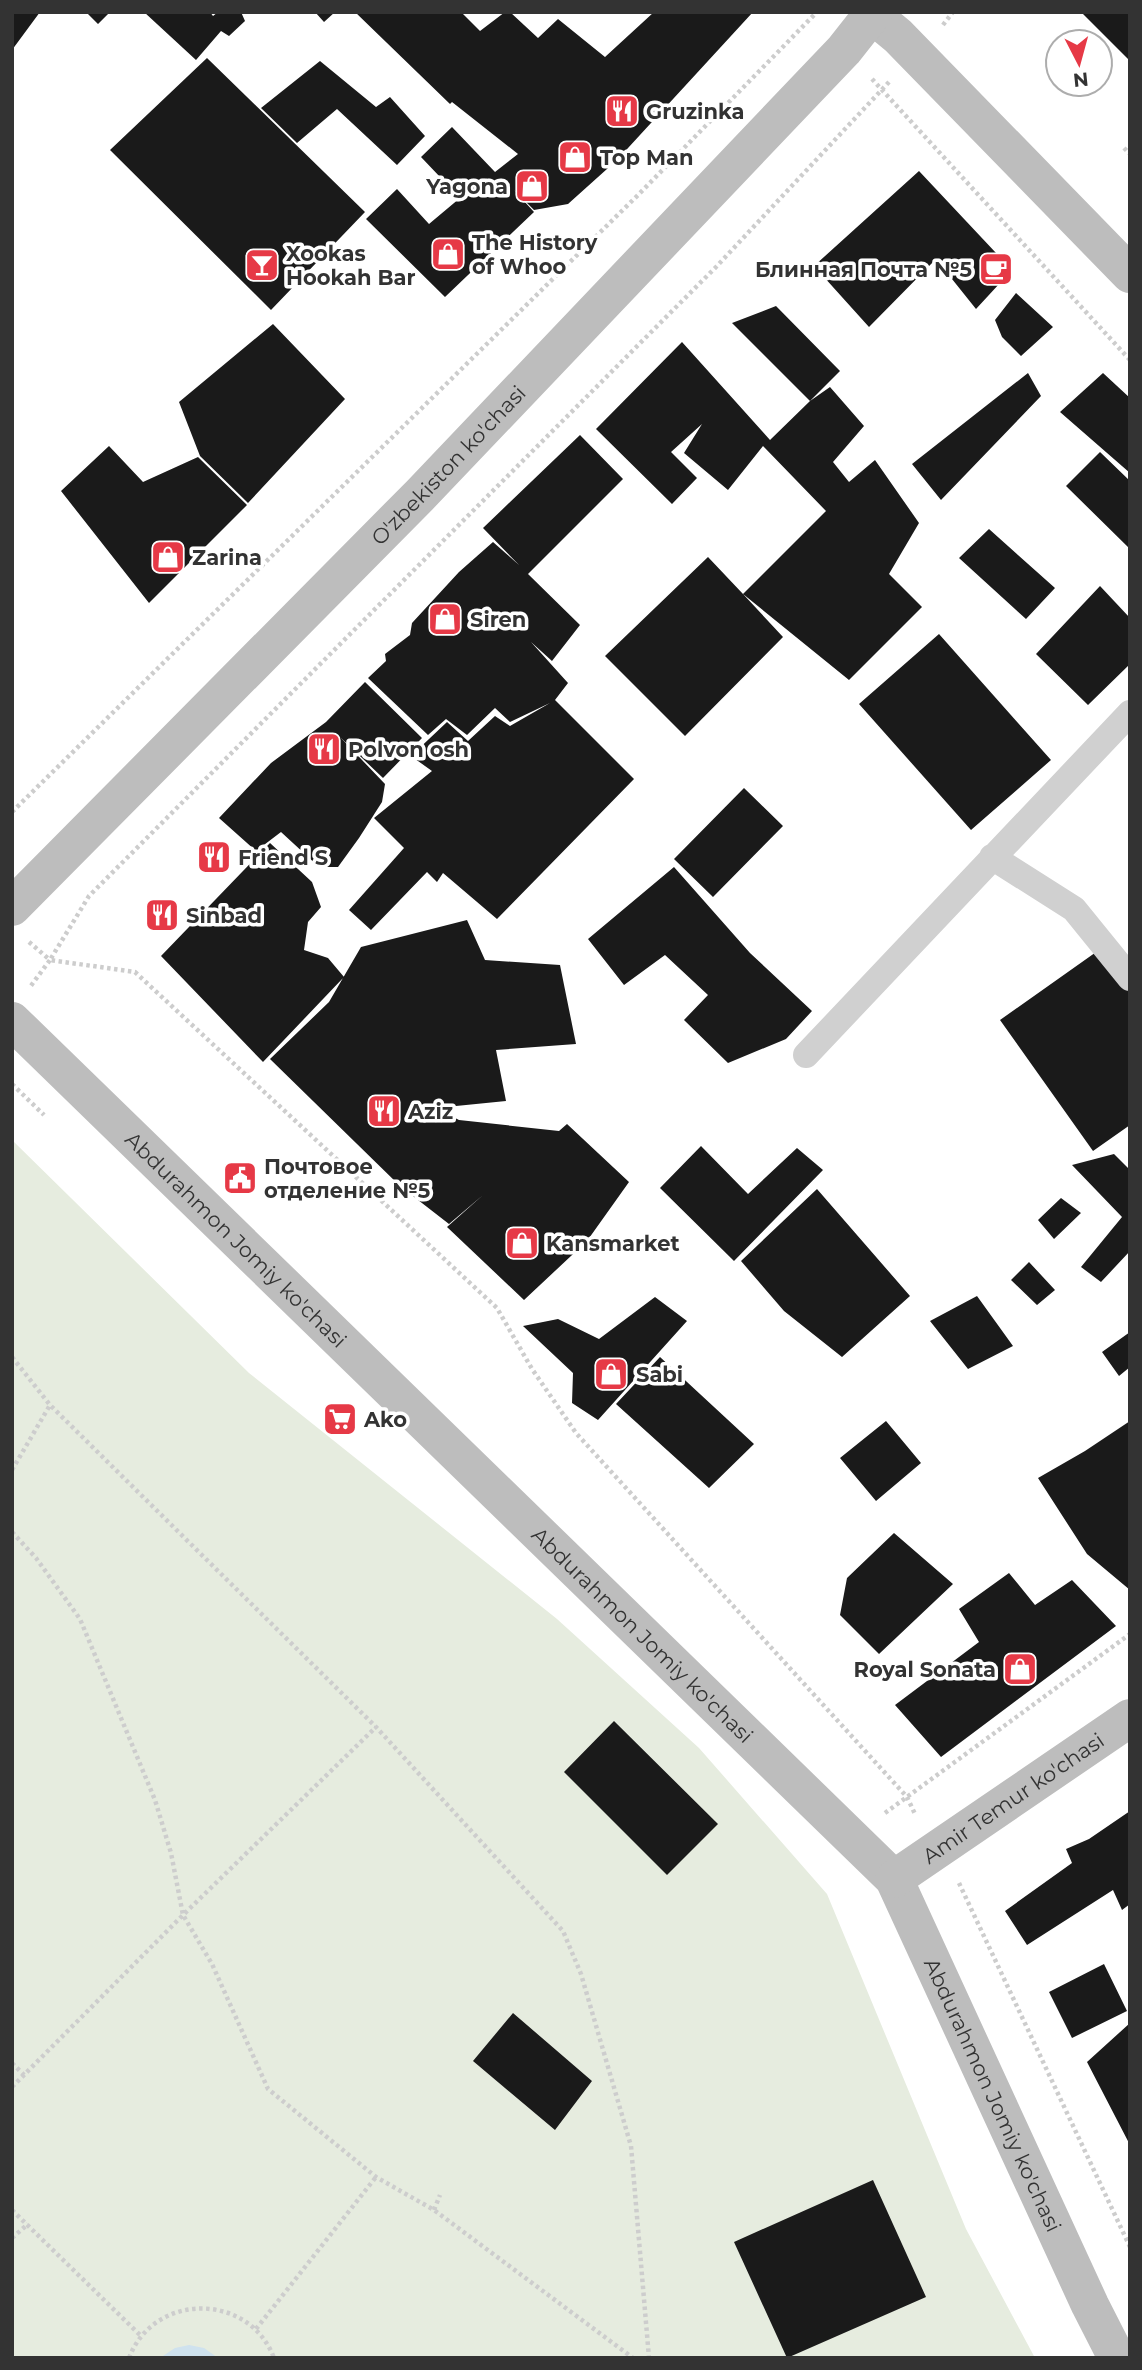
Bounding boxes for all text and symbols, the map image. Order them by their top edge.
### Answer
north arrow [1044,28,1114,98]
text: N [1072,67,1090,92]
restaurant icon: Gruzinka [603,92,641,130]
place label: Gruzinka [646,99,744,124]
shop icon: Top Man [556,138,594,176]
place label: Top Man [600,145,694,170]
shop icon: Yagona [513,167,551,205]
place label: Yagona [425,174,508,199]
place label: The History of Whoo [472,230,598,279]
shop icon: The History of Whoo [429,235,467,273]
place label: Xookas Hookah Bar [286,241,416,290]
bar icon: Xookas Hookah Bar [243,246,281,284]
cafe icon: Блинная Почта №5 [977,250,1015,288]
place label: Блинная Почта №5 [755,257,972,282]
street label: O'zbekiston ko'chasi [366,380,531,550]
shop icon: Zarina [149,538,187,576]
place label: Zarina [192,545,262,570]
shop icon: Siren [426,600,464,638]
place label: Siren [470,607,526,632]
restaurant icon: Polvon osh [305,730,343,768]
place label: Polvon osh [348,737,469,762]
restaurant icon: Friend S [195,838,233,876]
place label: Friend S [238,845,328,870]
restaurant icon: Sinbad [143,896,181,934]
place label: Sinbad [186,903,262,928]
restaurant icon: Aziz [365,1092,403,1130]
place label: Aziz [407,1099,453,1124]
street label: Abdurahmon Jomiy ko'chasi [121,1126,352,1352]
place label: Почтовое отделение №5 [264,1154,430,1203]
public building icon: Почтовое отделение №5 [221,1159,259,1197]
shop icon: Kansmarket [503,1224,541,1262]
place label: Kansmarket [546,1231,680,1256]
shop icon: Sabi [592,1355,630,1393]
place label: Sabi [636,1362,683,1387]
supermarket icon: Ako [321,1400,359,1438]
place label: Ako [363,1407,407,1432]
street label: Abdurahmon Jomiy ko'chasi [527,1522,759,1748]
shop icon: Royal Sonata [1001,1650,1039,1688]
place label: Royal Sonata [853,1657,996,1682]
street label: Amir Temur ko'chasi [918,1727,1108,1868]
street label: Abdurahmon Jomiy ko'chasi [920,1954,1067,2236]

